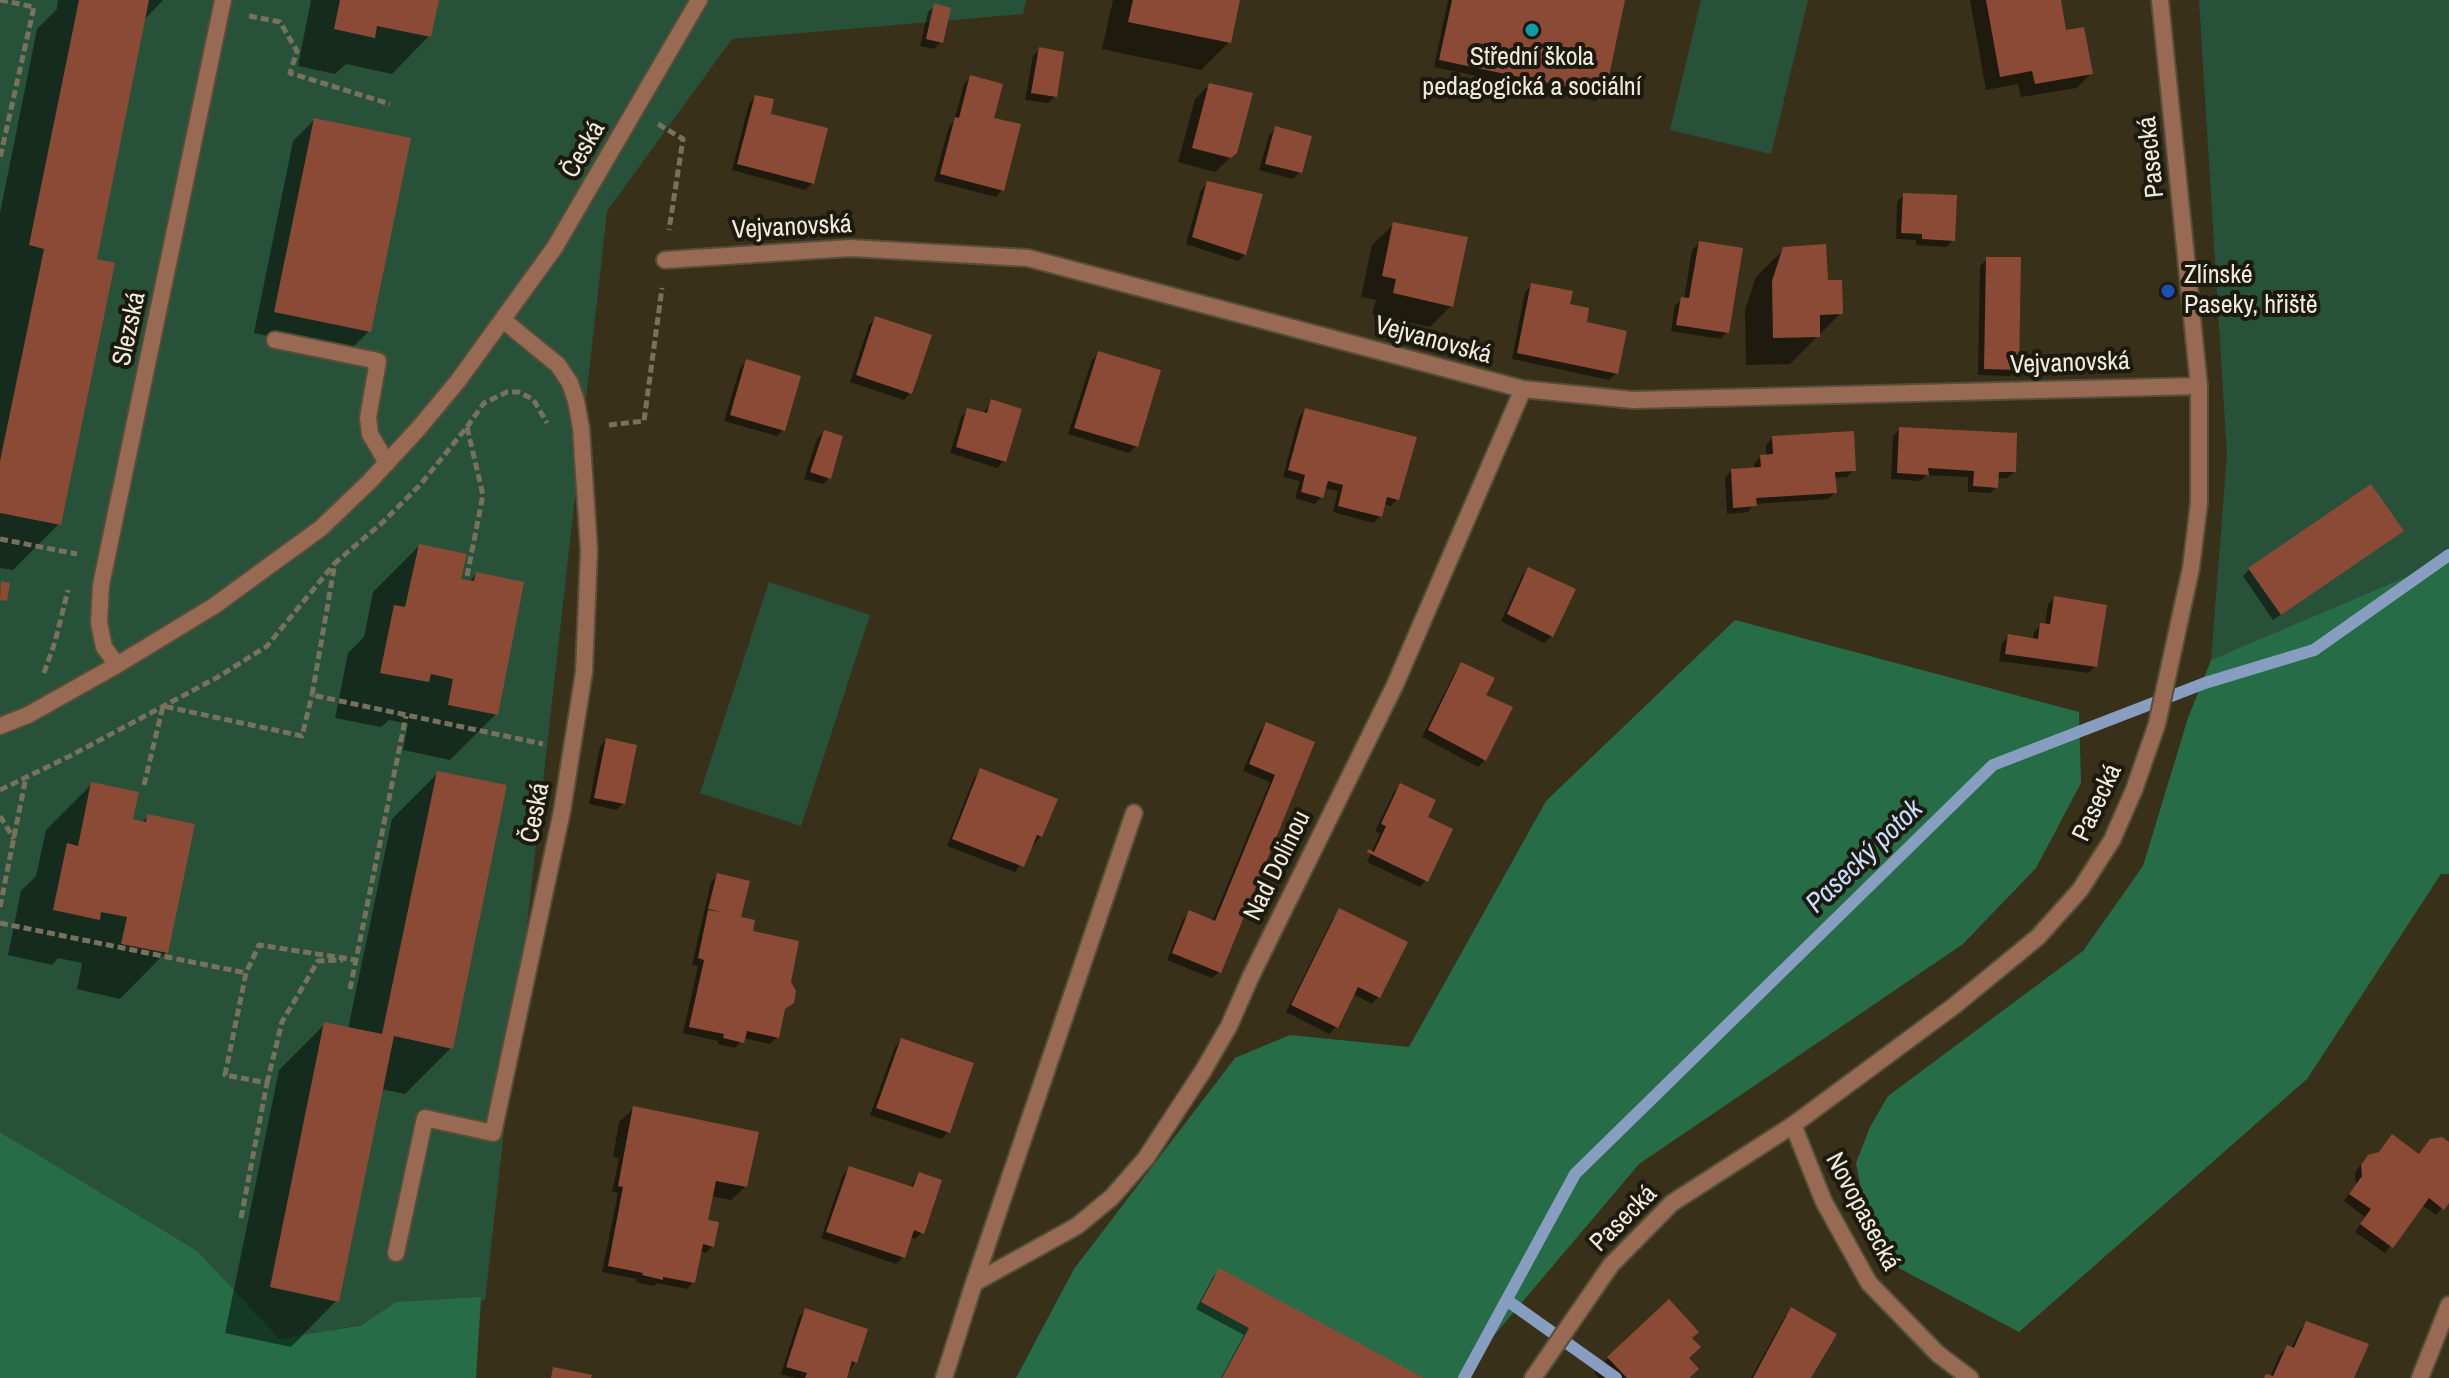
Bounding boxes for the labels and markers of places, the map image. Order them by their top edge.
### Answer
marker: Střední škola pedagogická a sociální [1523,21,1541,39]
place label: Střední škola pedagogická a sociální [1422,42,1642,104]
place label: Zlínské Paseky, hřiště [2184,260,2318,322]
marker: Zlínské Paseky, hřiště [2159,282,2177,300]

